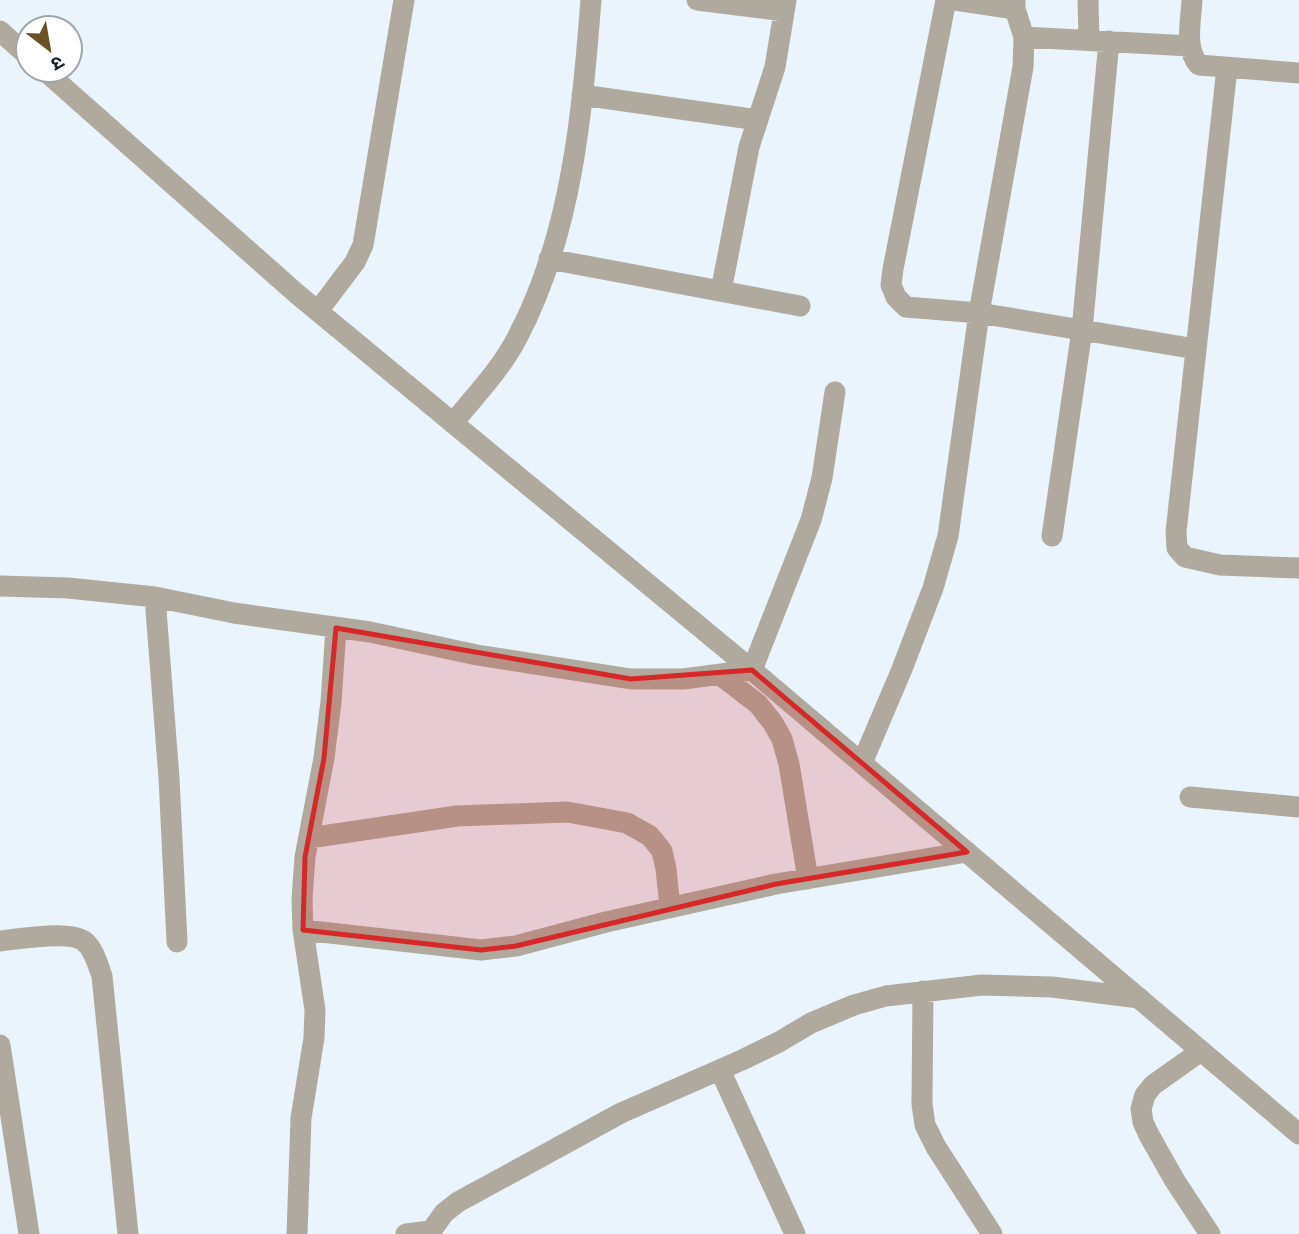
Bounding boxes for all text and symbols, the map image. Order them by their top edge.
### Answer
north arrow [14,14,84,84]
text: उ [45,49,68,75]

